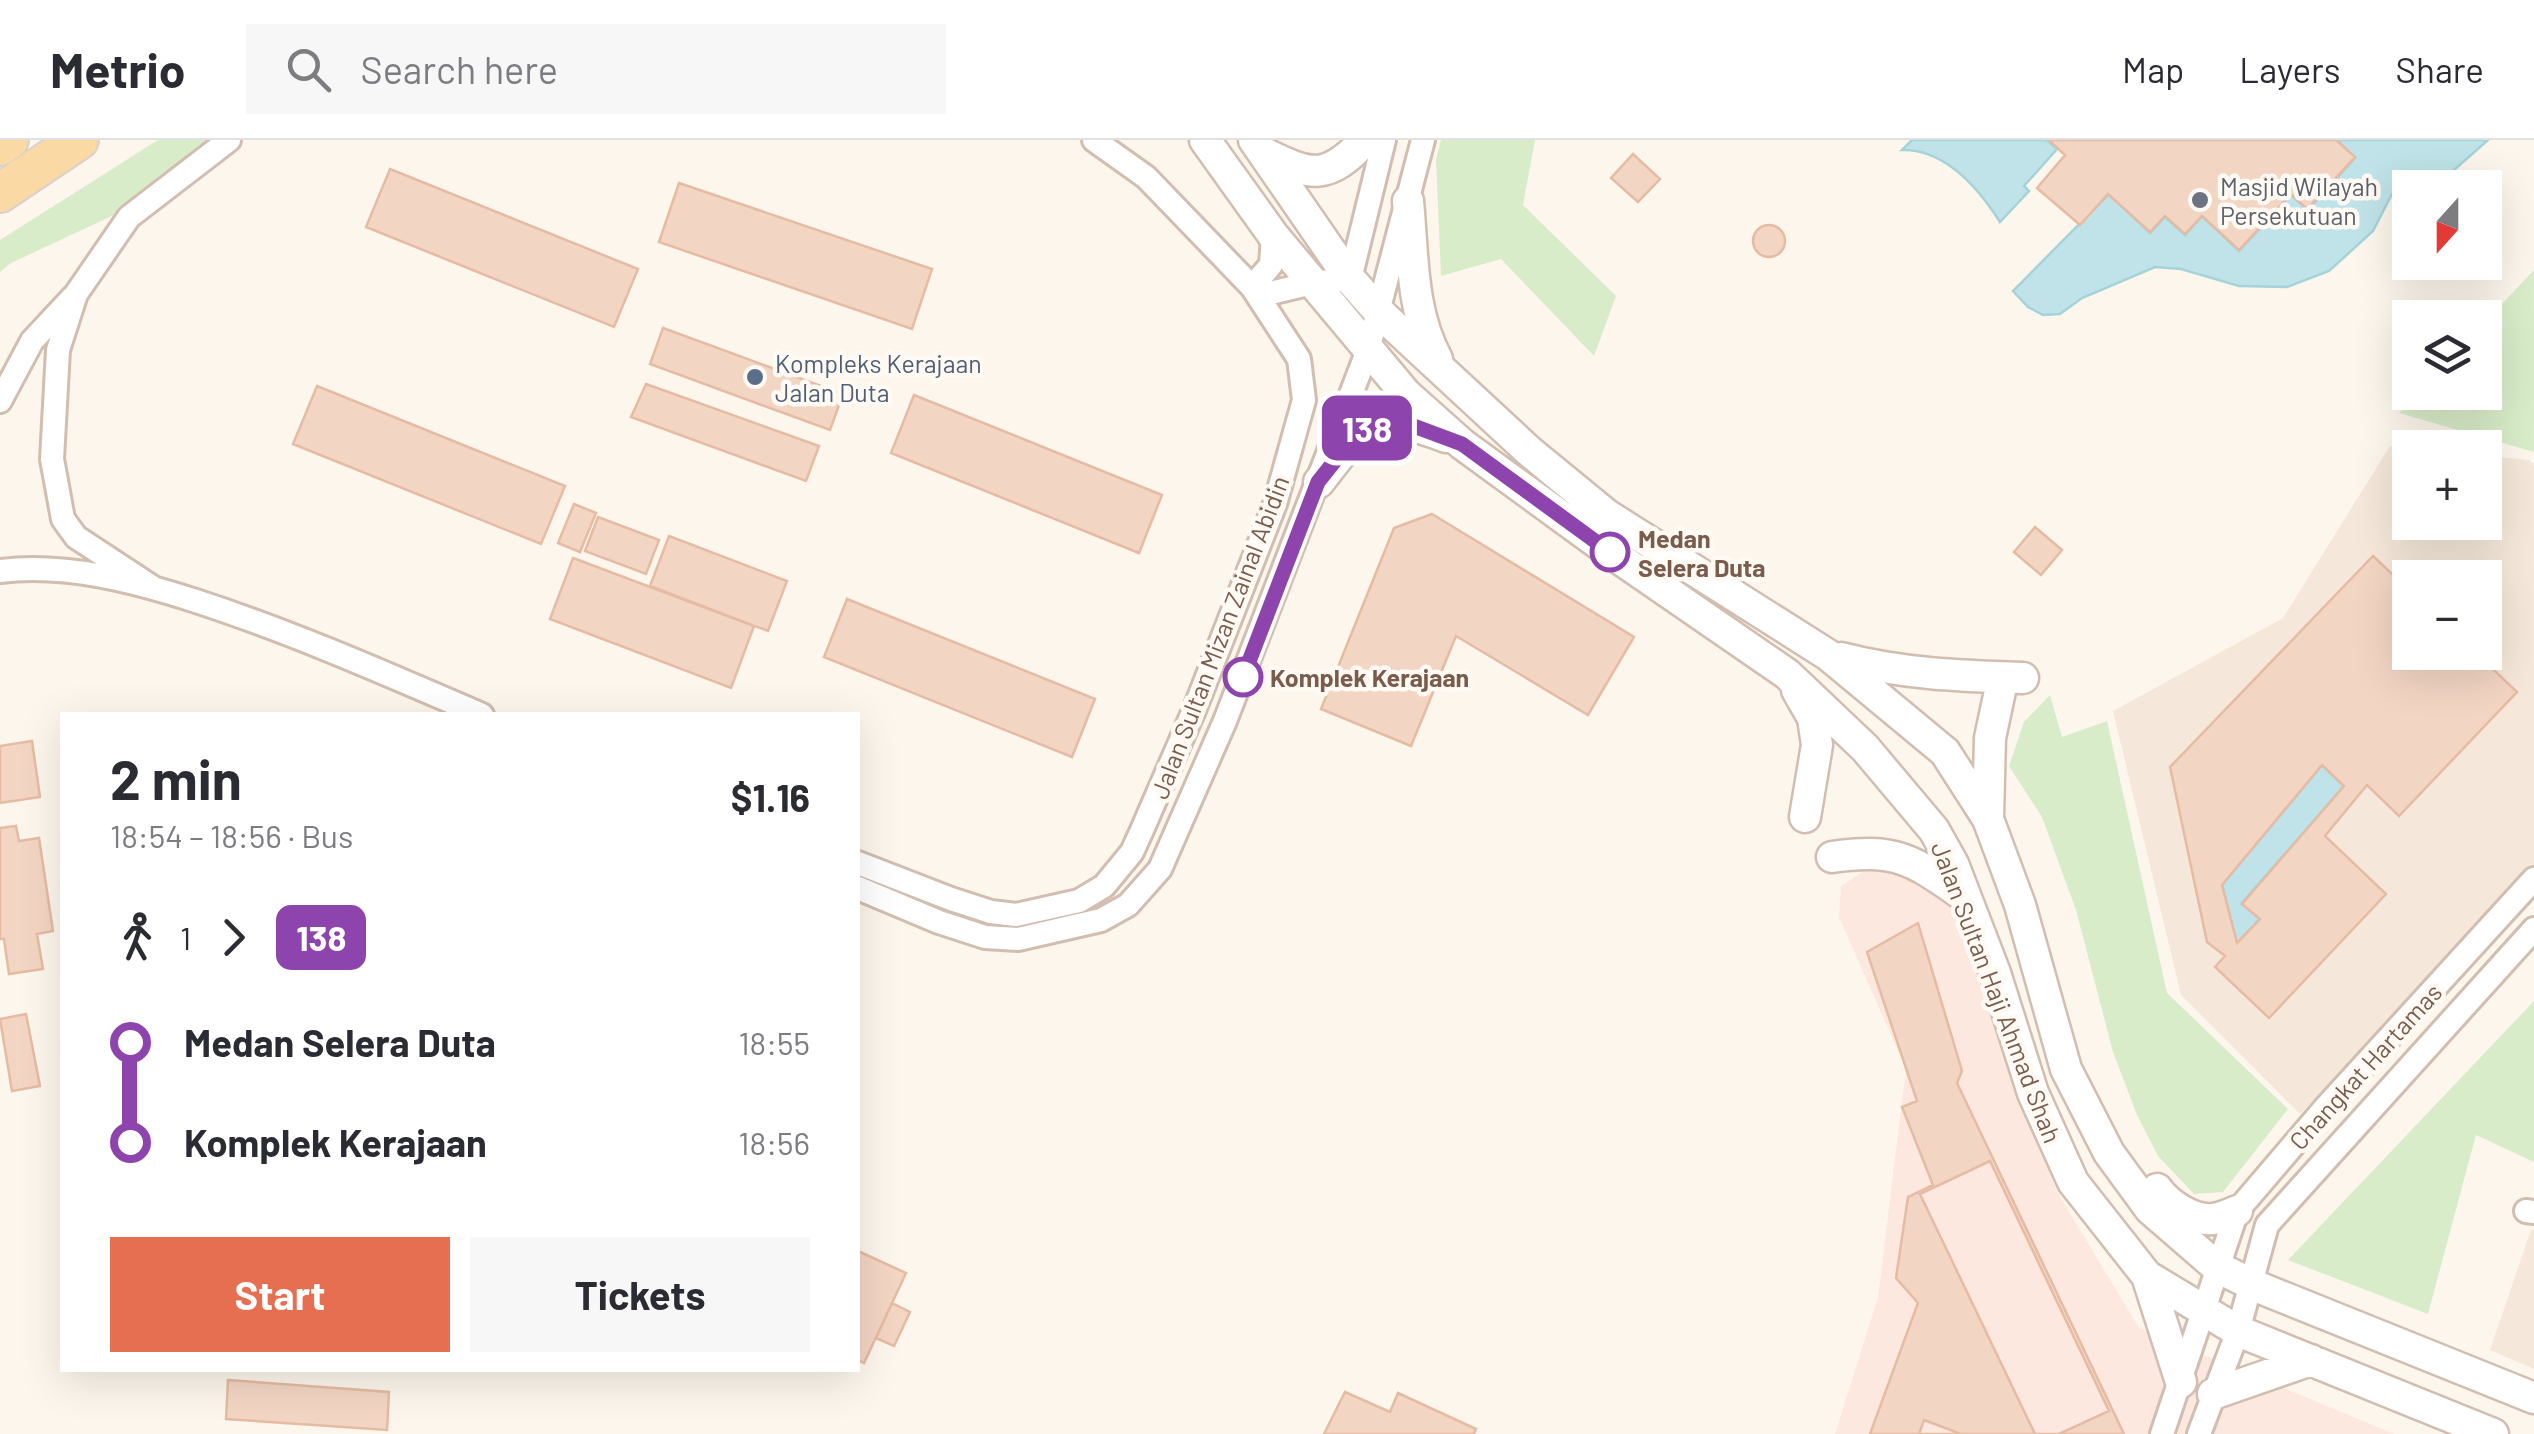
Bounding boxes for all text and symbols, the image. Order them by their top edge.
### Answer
search box [246,24,946,114]
text: Metrio [50,40,186,98]
icon: search [281,42,336,97]
text: Search here [361,46,558,92]
text: Map [2122,48,2184,90]
text: Layers [2239,48,2341,90]
text: Share [2396,48,2484,90]
north arrow [2392,170,2502,280]
map controls [2392,170,2502,670]
place label: Masjid Wilayah Persekutuan [2220,171,2378,230]
marker: Masjid Wilayah Persekutuan [2189,189,2211,211]
button: layers [2392,300,2502,410]
place label: Kompleks Kerajaan Jalan Duta [775,348,982,407]
marker: Kompleks Kerajaan Jalan Duta [744,366,766,388]
line badge: 138 [1310,396,1424,460]
text: 138 [1342,407,1392,449]
button: + [2392,430,2502,540]
street label: Jalan Sultan Mizan Zainal Abidin [1143,471,1295,803]
place label: Medan Selera Duta [1638,523,1766,582]
marker: Medan Selera Duta [1591,533,1629,571]
button: − [2392,560,2502,670]
marker: Komplek Kerajaan [1224,658,1262,696]
place label: Komplek Kerajaan [1270,662,1469,692]
text: 2 min [110,745,242,811]
text: $1.16 [731,774,810,820]
text: 18:54 – 18:56 · Bus [110,816,353,854]
street label: Jalan Sultan Haji Ahmad Shah [1926,837,2068,1147]
icon: walk [110,910,165,965]
icon: forward [206,910,261,965]
text: 138 [296,916,346,958]
text: 1 [180,918,191,956]
street label: Changkat Hartamas [2282,977,2448,1155]
text: Medan Selera Duta [184,1019,496,1065]
text: 18:55 [738,1023,810,1061]
text: Komplek Kerajaan [184,1119,487,1165]
text: 18:56 [738,1123,810,1161]
button: Start [110,1237,450,1352]
button: Tickets [470,1237,810,1352]

